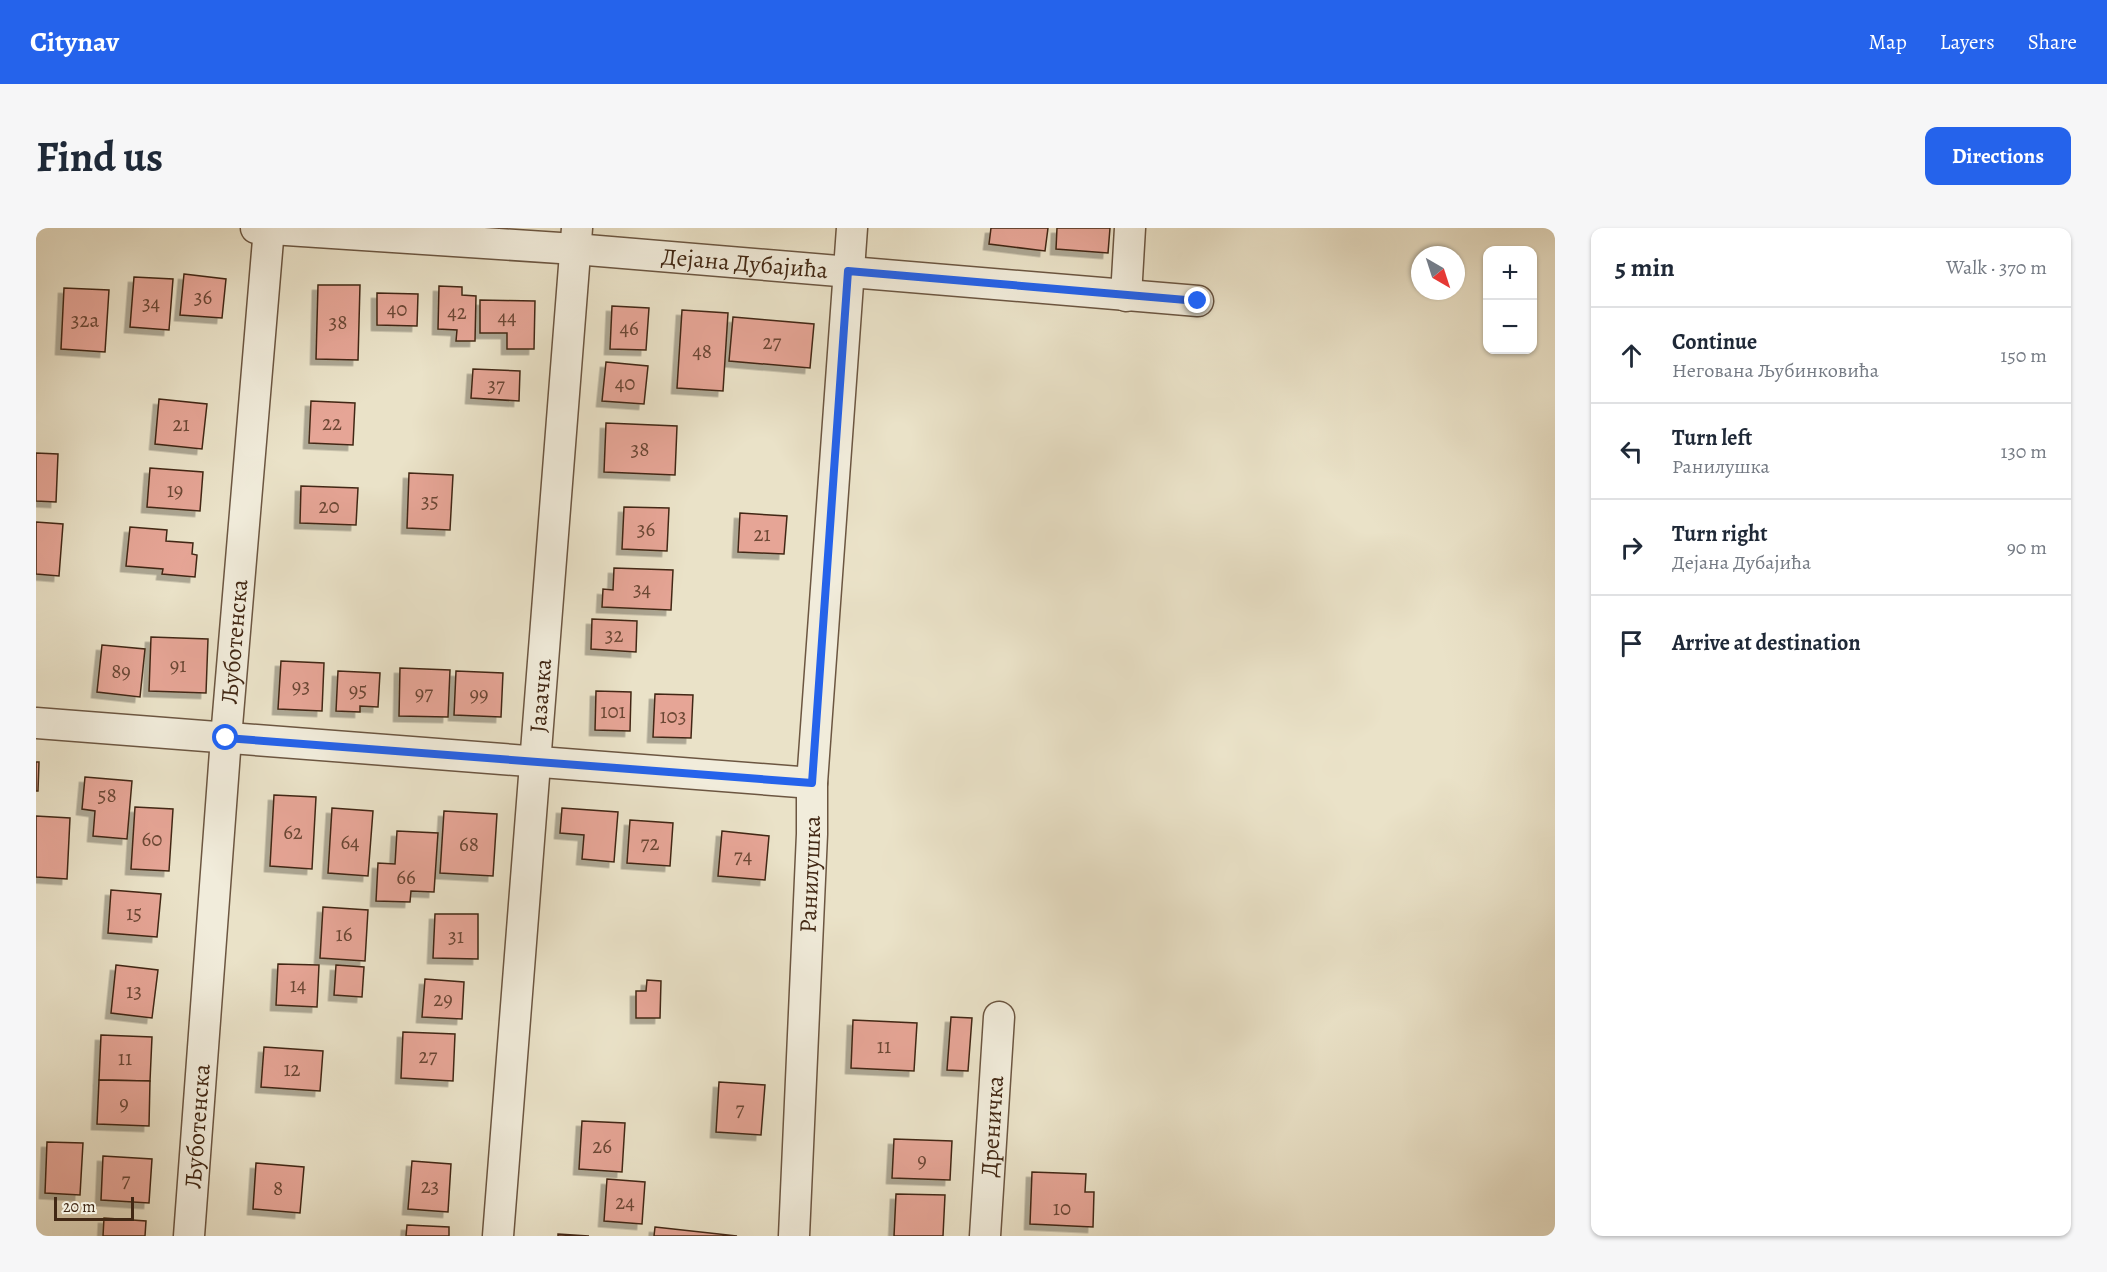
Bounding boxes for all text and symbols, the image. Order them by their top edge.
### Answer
text: Citynav [30,23,119,61]
text: Map [1868,28,1907,56]
text: Layers [1940,28,1995,56]
text: Share [2028,28,2077,56]
button: Directions [1925,127,2071,185]
text: Find us [36,128,163,185]
street label: Дејана Дубајића [660,240,829,286]
north arrow [1411,246,1465,300]
map controls [1483,246,1537,354]
button: + [1483,246,1537,300]
text: 5 min [1615,250,1675,285]
text: Walk · 370 m [1946,254,2047,281]
house number: 36 [194,283,213,311]
route end [1184,287,1210,313]
house number: 34 [142,289,160,317]
house number: 40 [387,295,407,323]
house number: 42 [447,298,467,326]
button: − [1483,300,1537,354]
house number: 44 [497,303,517,331]
house number: 32a [71,306,99,334]
house number: 38 [329,308,347,336]
house number: 46 [619,314,639,342]
text: Continue [1672,327,1757,357]
house number: 27 [763,328,782,356]
house number: 48 [692,337,712,365]
icon: ahead [1615,339,1648,372]
text: 150 m [2000,342,2047,369]
text: Негована Љубинковића [1672,357,1879,384]
house number: 40 [615,369,635,397]
house number: 37 [487,371,505,399]
house number: 22 [322,409,342,437]
house number: 21 [172,410,190,438]
text: Turn left [1672,423,1752,453]
house number: 38 [631,435,649,463]
icon: left [1615,435,1648,468]
text: 130 m [2001,438,2047,465]
text: Ранилушка [1672,453,1770,480]
house number: 19 [167,476,183,504]
house number: 35 [421,487,439,515]
house number: 20 [318,492,340,520]
house number: 36 [637,515,656,543]
text: Turn right [1672,519,1768,549]
house number: 21 [753,520,771,548]
icon: right [1615,531,1648,564]
text: 90 m [2007,534,2047,561]
text: Дејана Дубајића [1672,549,1811,576]
house number: 34 [633,575,651,603]
street label: Љуботенска [213,578,255,705]
house number: 32 [605,621,623,649]
icon: arrive [1615,627,1648,660]
text: Arrive at destination [1672,628,1861,658]
house number: 91 [170,651,186,679]
house number: 89 [111,657,131,685]
street label: Јазачка [522,657,559,734]
house number: 93 [292,672,310,700]
house number: 95 [349,676,367,704]
house number: 97 [415,679,433,707]
house number: 99 [469,680,489,708]
house number: 101 [600,697,626,725]
house number: 103 [659,702,687,730]
route start [212,724,238,750]
house number: 58 [97,781,117,809]
street label: Ранилушка [792,816,828,934]
house number: 62 [283,818,303,846]
house number: 60 [142,825,162,853]
house number: 64 [340,828,360,856]
house number: 72 [641,829,659,857]
house number: 68 [459,830,479,858]
house number: 74 [734,842,752,870]
house number: 66 [396,863,416,891]
house number: 15 [126,899,142,927]
house number: 16 [336,920,353,948]
house number: 31 [448,922,464,950]
house number: 14 [290,971,306,999]
house number: 13 [126,977,142,1005]
house number: 29 [433,985,453,1013]
house number: 11 [877,1032,891,1060]
house number: 27 [419,1042,438,1070]
house number: 11 [118,1044,132,1072]
house number: 12 [283,1055,301,1083]
street label: Љуботенска [177,1063,218,1190]
street label: Дреничка [973,1075,1011,1178]
house number: 9 [119,1089,129,1117]
house number: 7 [736,1095,745,1123]
house number: 26 [592,1132,612,1160]
house number: 9 [917,1146,927,1174]
house number: 7 [122,1166,131,1194]
house number: 23 [421,1172,439,1200]
house number: 8 [273,1174,283,1202]
house number: 24 [615,1188,635,1216]
scale bar [54,1194,134,1222]
house number: 10 [1053,1194,1071,1222]
text: 20 m [63,1196,96,1218]

